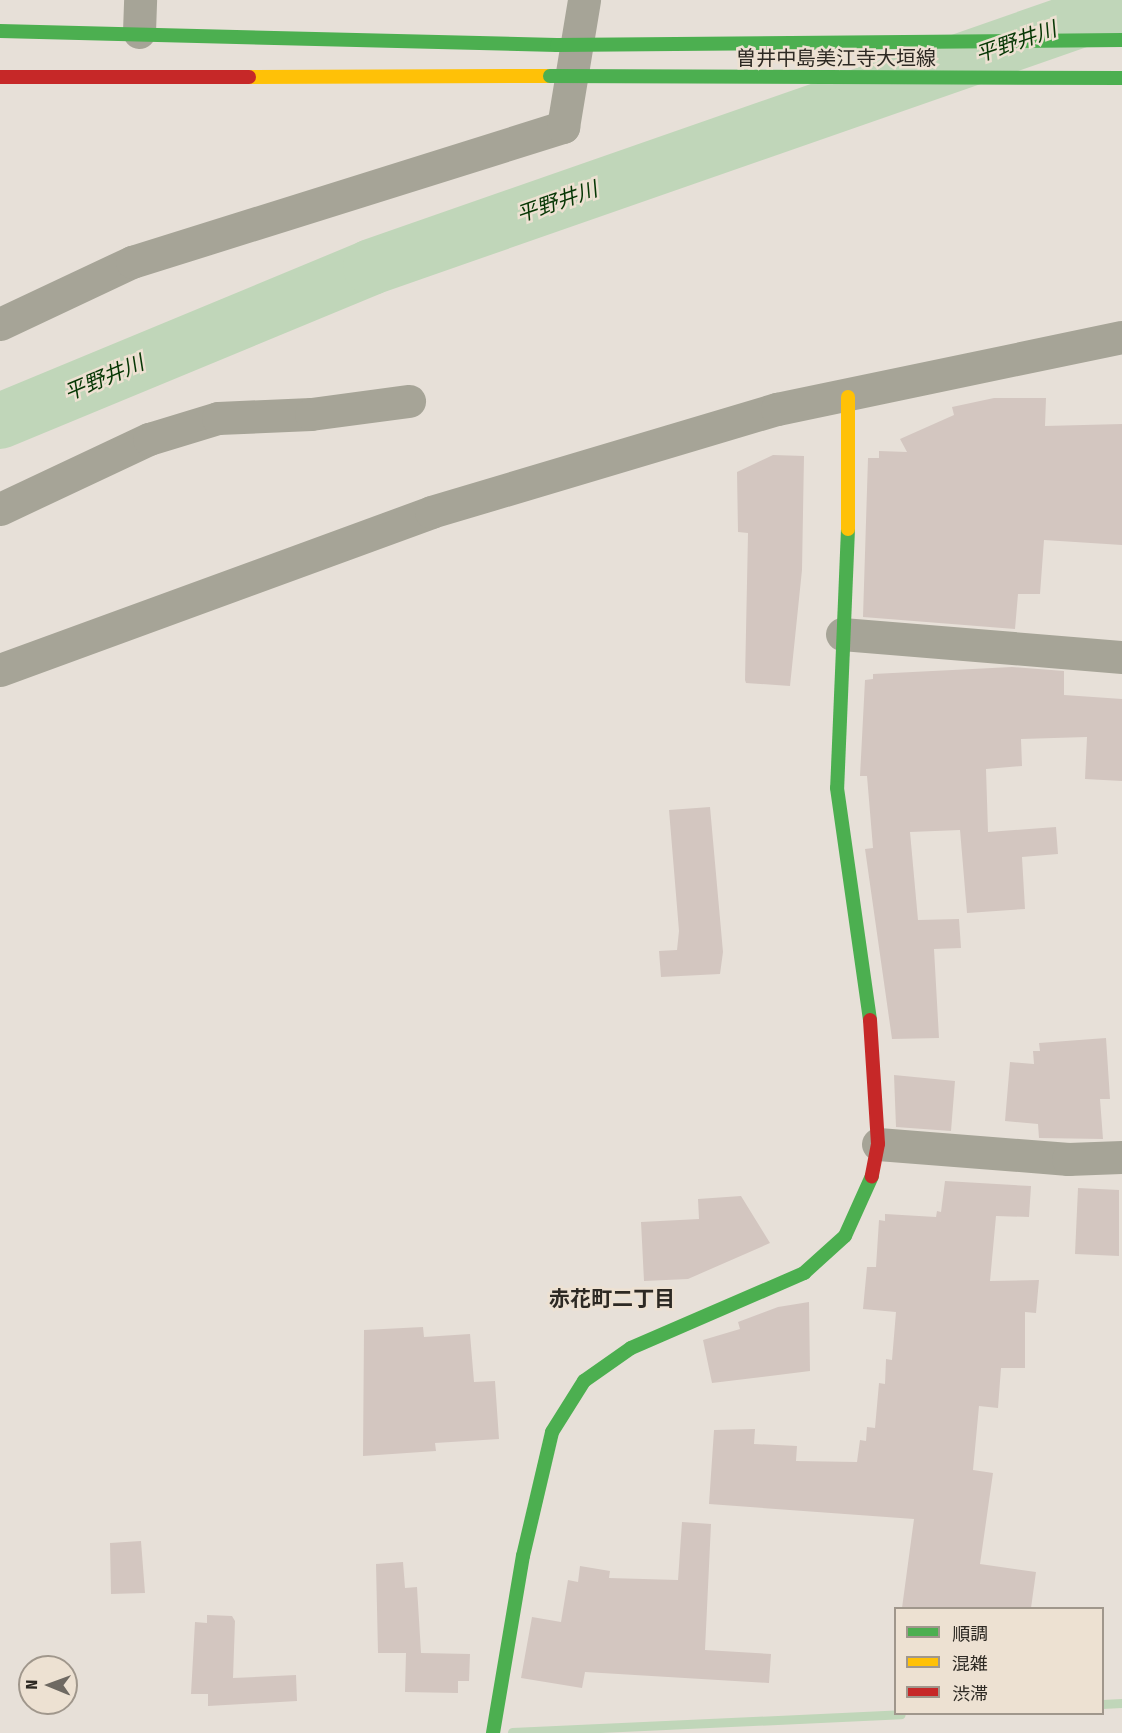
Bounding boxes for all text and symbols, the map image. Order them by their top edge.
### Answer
water label: 平野井川 [972,16,1060,68]
street label: 曽井中島美江寺大垣線 [736,46,936,70]
water label: 平野井川 [513,176,601,228]
water label: 平野井川 [60,350,148,406]
district label: 赤花町二丁目 [549,1286,675,1312]
legend [894,1607,1104,1715]
text: 順調 [952,1623,988,1645]
text: 混雑 [952,1653,988,1675]
north arrow [18,1655,78,1715]
text: N [22,1680,41,1690]
text: 渋滞 [952,1683,988,1705]

